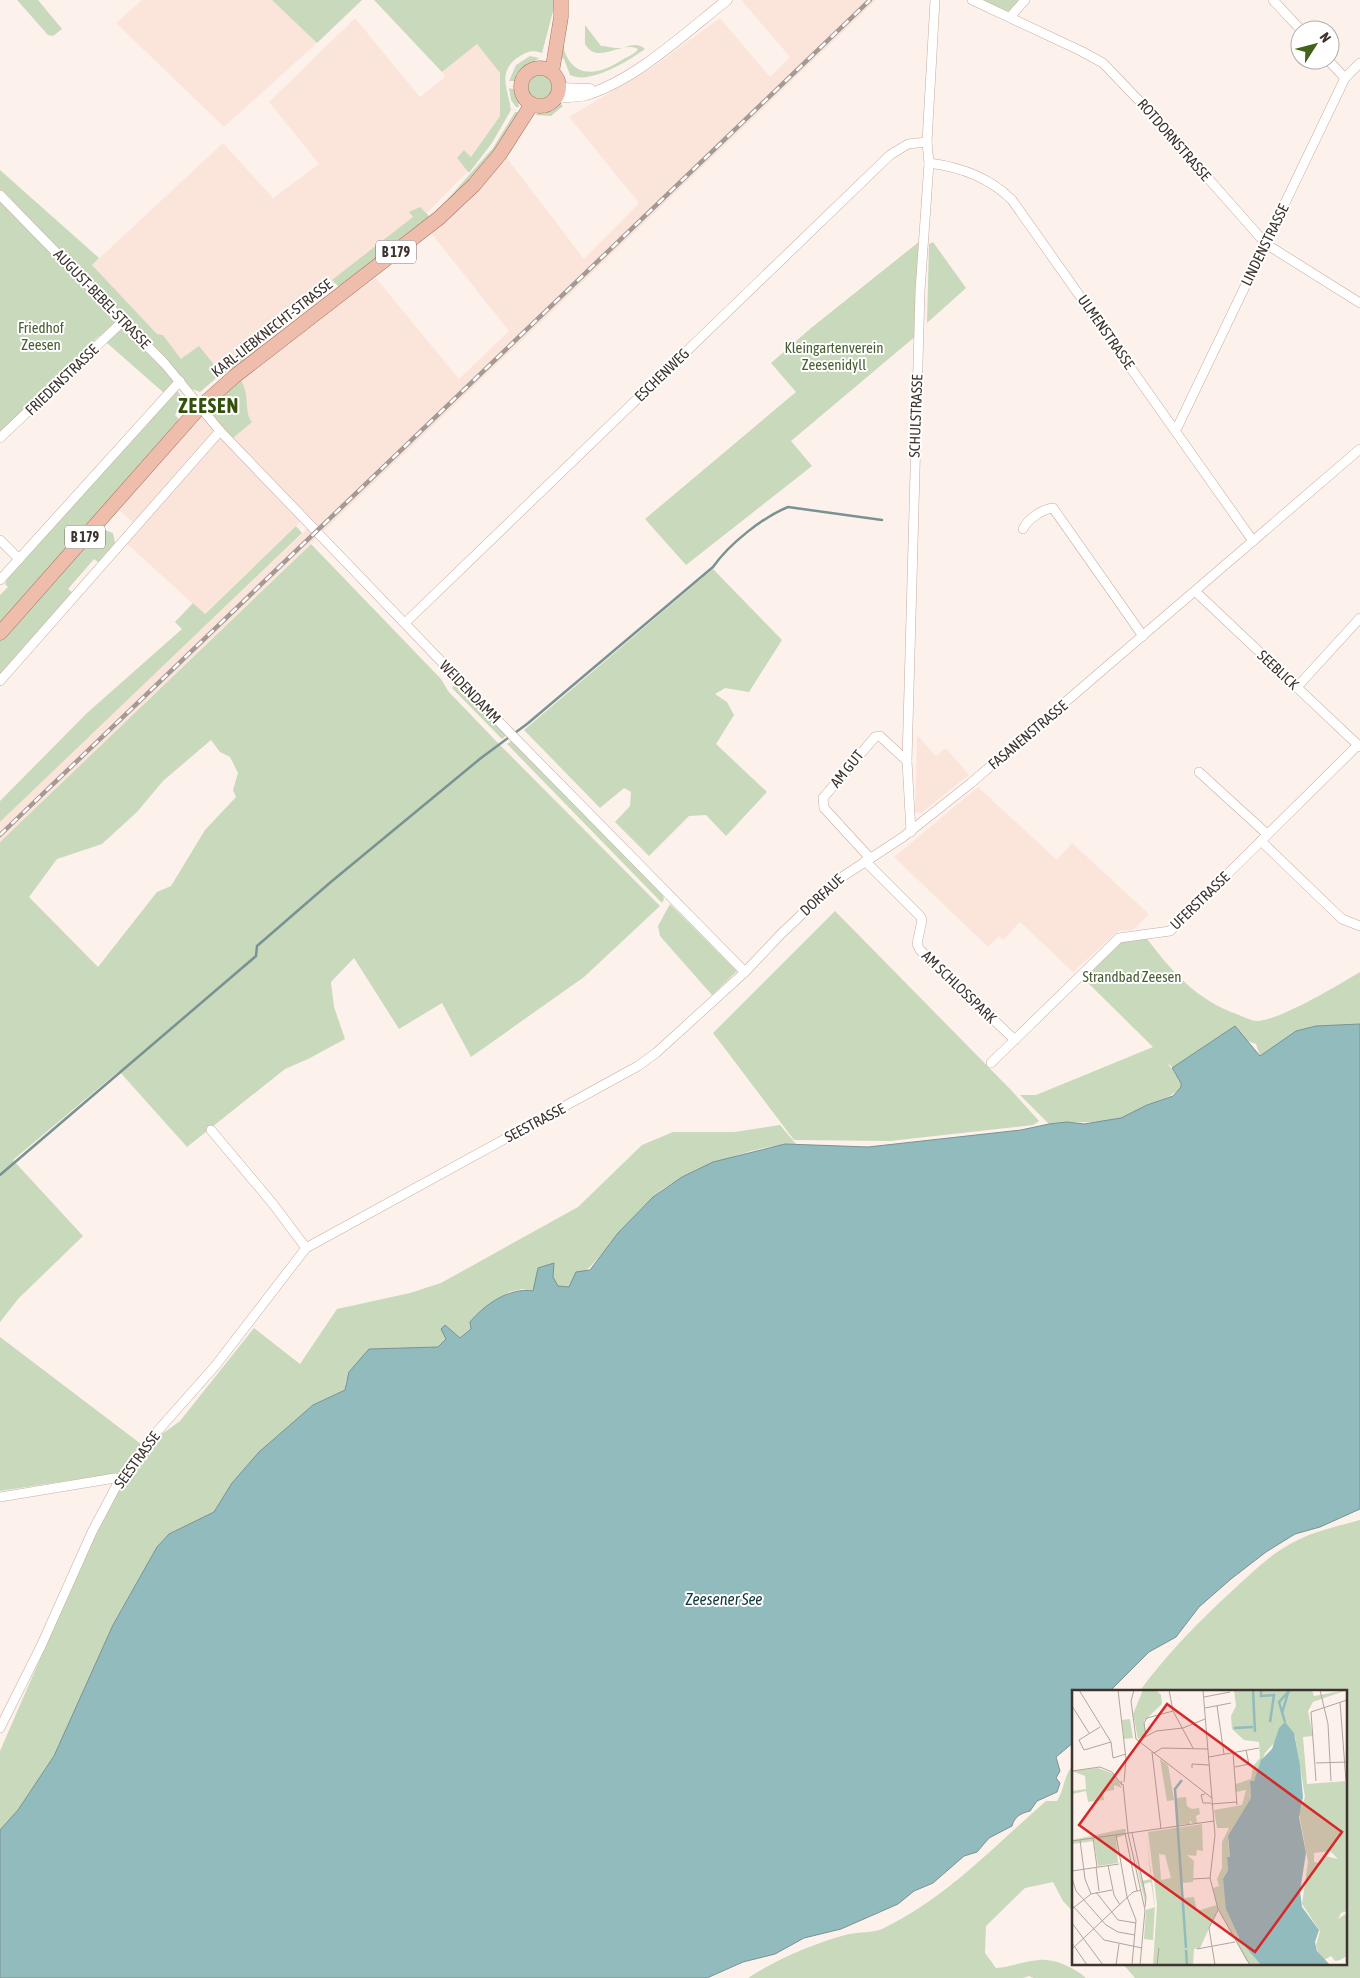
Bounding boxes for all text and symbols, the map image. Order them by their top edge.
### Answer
north arrow [1290,20,1340,70]
text: N [1317,29,1334,45]
street label: ROTDORNSTRASSE [1134,95,1215,184]
street label: LINDENSTRASSE [1237,201,1292,288]
road number: B 179 [376,240,416,264]
street label: AUGUST-BEBEL-STRASSE [51,245,155,352]
street label: KARL-LIEBKNECHT-STRASSE [208,275,336,380]
street label: ULMENSTRASSE [1075,291,1139,373]
park label: Friedhof Zeesen [18,319,64,353]
park label: Kleingartenverein Zeesenidyll [784,339,884,373]
street label: FRIEDENSTRASSE [22,340,102,418]
street label: ESCHENWEG [631,345,692,405]
street label: SCHULSTRASSE [906,374,925,458]
district label: ZEESEN [179,394,239,417]
road number: B 179 [65,526,105,548]
street label: SEEBLICK [1254,646,1303,693]
street label: WEIDENDAMM [436,657,504,727]
street label: FASANENSTRASSE [985,696,1071,772]
street label: AM GUT [827,746,867,791]
street label: UFERSTRASSE [1167,868,1233,933]
street label: DORFAUE [796,870,847,919]
street label: AM SCHLOSSPARK [919,947,1001,1027]
park label: Strandbad Zeesen [1082,968,1182,985]
street label: SEESTRASSE [502,1099,568,1146]
street label: SEESTRASSE [110,1428,163,1491]
water label: Zeesener See [685,1590,763,1608]
inset map [1072,1690,1348,1966]

